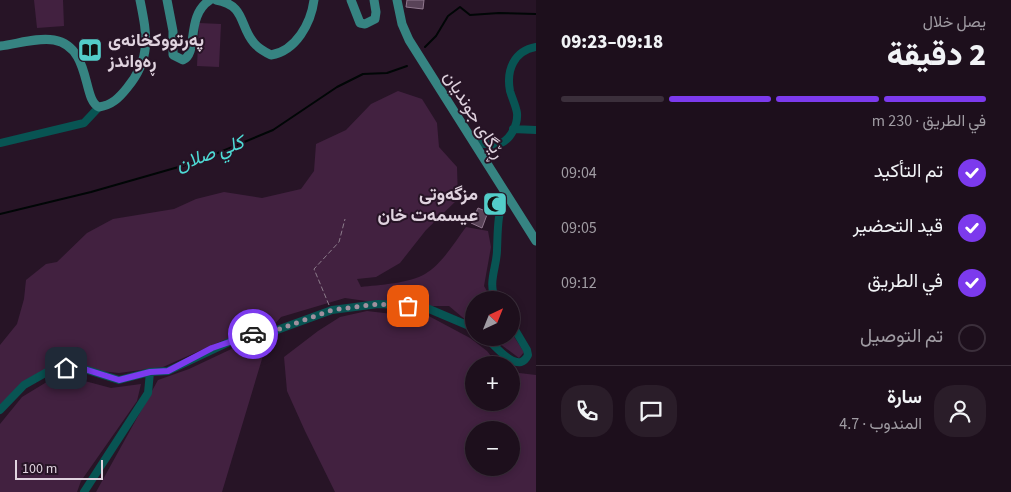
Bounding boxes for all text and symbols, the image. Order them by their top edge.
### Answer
text: يصل خلال [923,11,986,33]
place label: پەرتووکخانەی ڕەواندز [107,28,204,76]
text: 09:18–09:23 [561,29,663,56]
text: 2 دقيقة [887,32,986,78]
library icon: پەرتووکخانەی ڕەواندز [77,37,103,63]
street label: ڕێگای جوندیان [436,66,511,164]
text: في الطريق · 230 m [872,110,986,132]
water label: كلي صلان [172,128,252,180]
text: تم التأكيد [874,158,943,185]
icon: check [958,159,986,187]
text: 09:04 [561,162,597,184]
place label: مزگەوتی عیسمەت خان [377,182,478,228]
mosque icon: مزگەوتی عیسمەت خان [482,191,508,217]
text: قيد التحضير [853,213,943,240]
icon: check [958,214,986,242]
text: 09:05 [561,217,597,239]
text: في الطريق [868,268,943,295]
icon: check [958,269,986,297]
text: 09:12 [561,272,597,294]
pin [387,285,429,327]
north arrow [465,291,520,346]
map controls [465,291,520,476]
icon: bag [394,292,422,320]
courier [228,309,278,359]
icon: car [239,320,267,348]
text: تم التوصيل [860,323,943,350]
pin [45,347,87,389]
icon: home [52,354,80,382]
button: + [465,356,520,411]
text: سارة [887,384,922,411]
button: phone [561,385,613,437]
button: chat [625,385,677,437]
button: person [934,385,986,437]
text: المندوب · 4.7 [839,413,922,435]
button: − [465,421,520,476]
scale bar [15,457,102,480]
text: 100 m [22,459,57,479]

